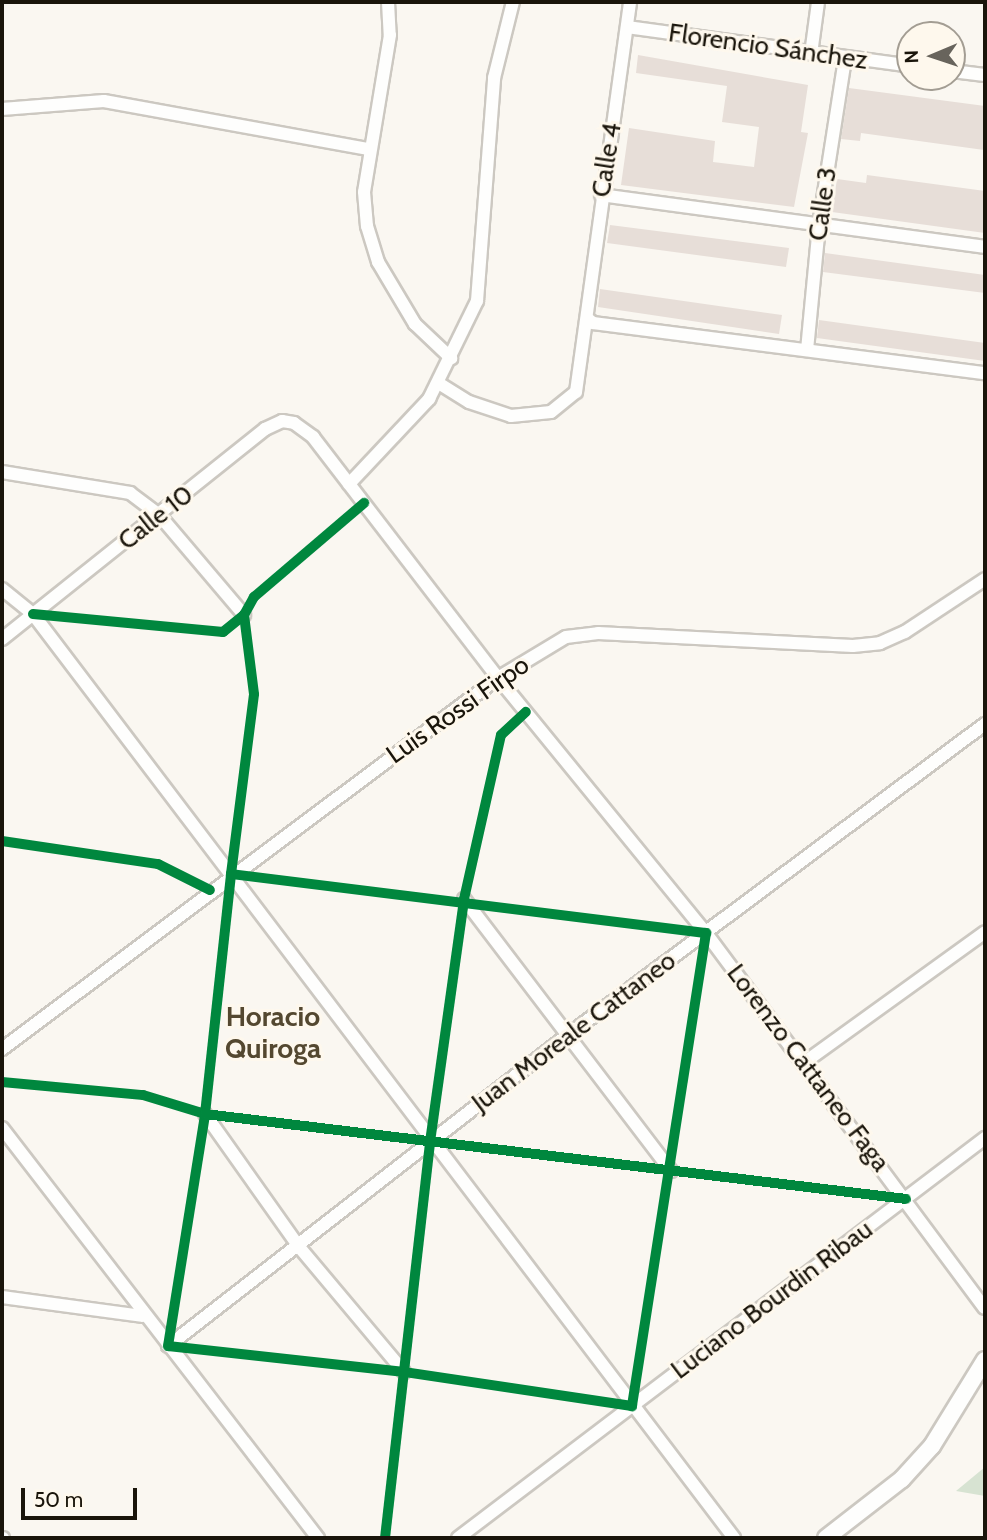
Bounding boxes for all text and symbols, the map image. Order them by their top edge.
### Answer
street label: Florencio Sánchez [666,18,870,76]
north arrow [896,21,966,91]
text: N [900,50,923,64]
street label: Calle 4 [586,121,628,199]
street label: Calle 3 [802,165,844,243]
street label: Calle 10 [112,479,200,557]
street label: Luis Rossi Firpo [381,649,535,771]
street label: Juan Moreale Cattaneo [466,945,682,1119]
street label: Lorenzo Cattaneo Faga [720,958,896,1178]
district label: Horacio Quiroga [225,999,321,1065]
street label: Luciano Bourdin Ribau [665,1214,879,1386]
scale bar [24,1474,140,1518]
text: 50 m [34,1487,83,1512]

